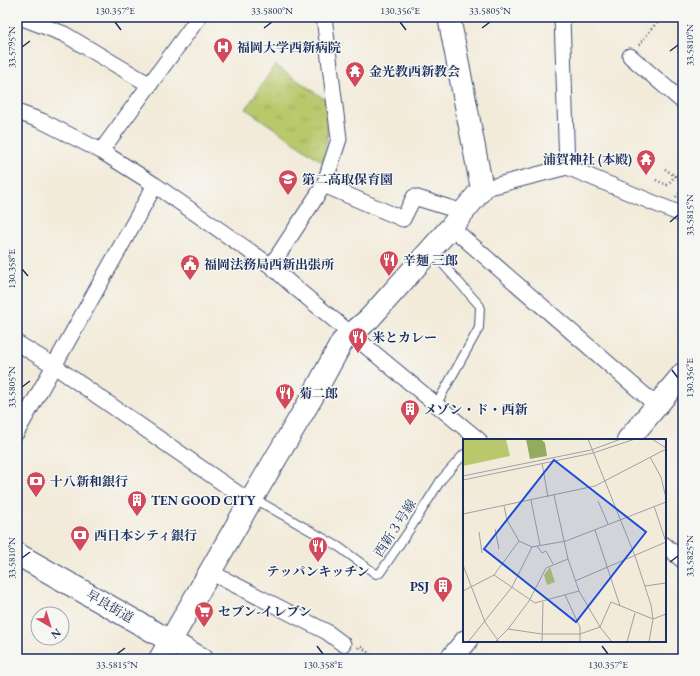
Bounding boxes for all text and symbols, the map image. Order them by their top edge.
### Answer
text: 130.357°E [95,4,135,17]
text: 33.5800°N [251,4,293,17]
text: 130.356°E [380,4,420,17]
text: 33.5805°N [469,4,511,17]
text: 33.5810°N [683,24,696,66]
text: 33.5795°N [5,26,18,68]
hospital icon: 福岡大学西新病院 [212,36,234,64]
place label: 福岡大学西新病院 [237,39,341,56]
temple icon: 金光教西新教会 [344,60,366,88]
place label: 金光教西新教会 [369,63,460,80]
temple icon: 浦賀神社 (本殿) [635,148,657,176]
place label: 浦賀神社 (本殿) [543,151,632,168]
school or university icon: 第二高取保育園 [277,168,299,196]
place label: 第二高取保育園 [302,171,393,188]
text: 33.5815°N [683,194,696,236]
text: 130.358°E [5,249,18,289]
restaurant icon: 辛麺 三郎 [378,249,400,277]
place label: 辛麺 三郎 [403,252,458,269]
public building icon: 福岡法務局西新出張所 [179,253,201,281]
place label: 福岡法務局西新出張所 [204,256,334,273]
restaurant icon: 米とカレー [347,326,369,354]
place label: 米とカレー [372,329,437,346]
text: 130.356°E [683,358,696,398]
text: 33.5805°N [5,366,18,408]
restaurant icon: 菊二郎 [274,382,296,410]
place label: 菊二郎 [299,385,338,402]
building icon: メゾン・ド・西新 [399,398,421,426]
place label: メゾン・ド・西新 [424,401,528,418]
inset map [463,439,666,642]
bank icon: 十八新和銀行 [25,470,47,498]
place label: 十八新和銀行 [50,473,128,490]
building icon: TEN GOOD CITY [126,489,148,517]
place label: TEN GOOD CITY [151,492,256,509]
street label: 西新３号線 [370,496,420,560]
bank icon: 西日本シティ銀行 [69,524,91,552]
place label: 西日本シティ銀行 [94,527,197,544]
restaurant icon: テッパンキッチン [307,535,329,563]
text: 33.5825°N [683,535,696,577]
text: 33.5810°N [5,537,18,579]
place label: テッパンキッチン [266,563,370,580]
building icon: PSJ [432,575,454,603]
place label: PSJ [410,578,429,595]
street label: 早良街道 [83,586,137,626]
supermarket icon: セブン-イレブン [193,600,215,628]
place label: セブン-イレブン [218,603,312,620]
north arrow [30,606,70,646]
text: N [48,626,64,642]
text: 33.5815°N [96,658,138,671]
text: 130.358°E [303,658,343,671]
text: 130.357°E [588,658,628,671]

